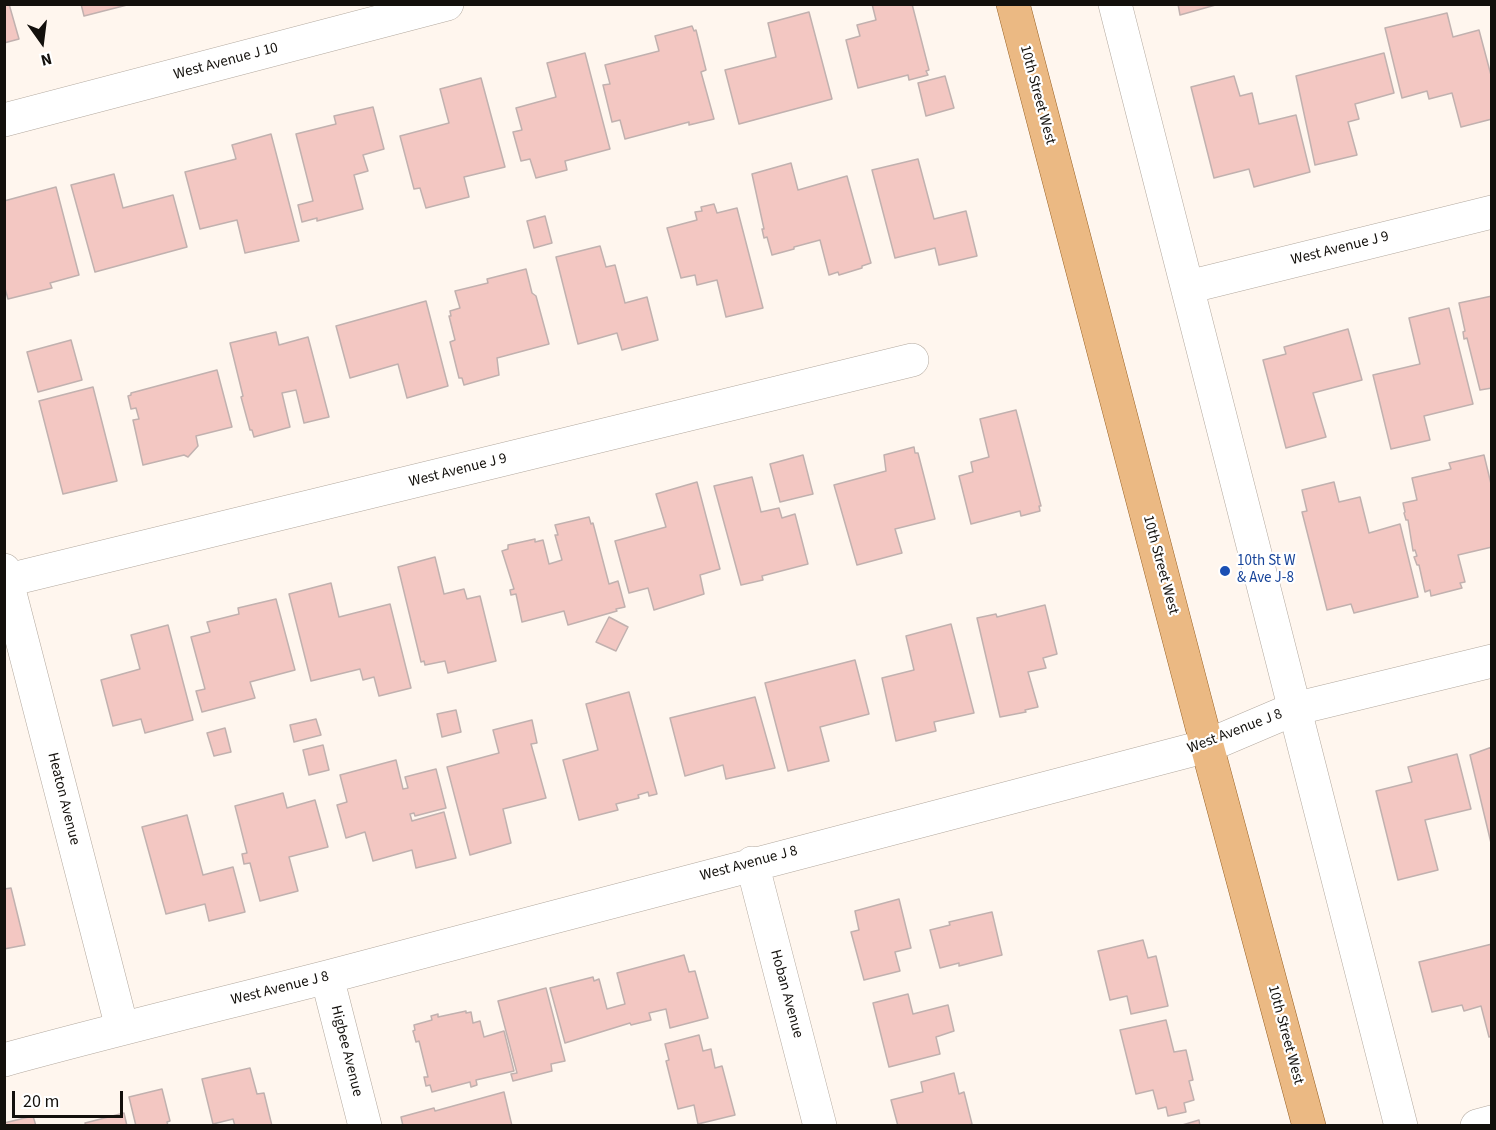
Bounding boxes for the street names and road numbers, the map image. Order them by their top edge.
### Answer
street label: West Avenue J 10 [172,39,280,85]
street label: 10th Street West [1015,43,1059,147]
street label: West Avenue J 9 [1289,228,1391,270]
street label: West Avenue J 9 [407,450,509,492]
street label: 10th Street West [1138,513,1182,617]
street label: West Avenue J 8 [1185,706,1285,758]
street label: Heaton Avenue [43,751,83,847]
street label: West Avenue J 8 [698,842,800,886]
street label: Hoban Avenue [766,948,806,1040]
street label: West Avenue J 8 [229,968,331,1010]
street label: 10th Street West [1263,983,1307,1087]
street label: Higbee Avenue [326,1003,366,1099]

